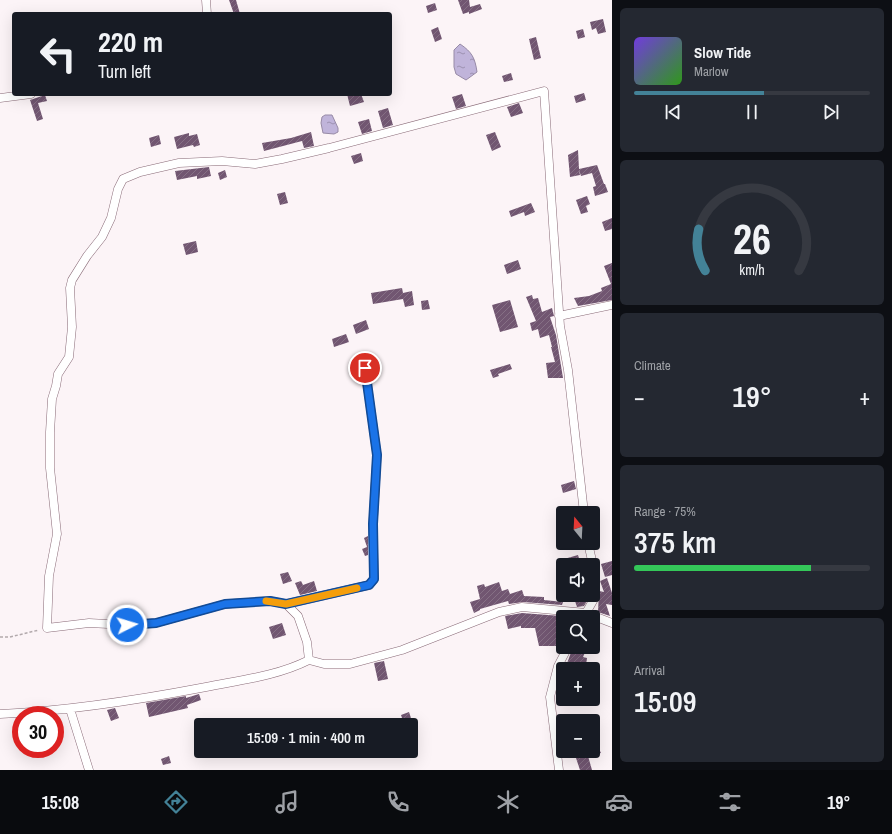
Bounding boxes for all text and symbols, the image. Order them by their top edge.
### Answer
text: 220 m [98,23,163,61]
icon: left [32,28,84,80]
text: Slow Tide [694,42,751,63]
text: Turn left [98,59,151,84]
text: Marlow [694,63,728,80]
icon: previous [662,101,684,123]
icon: pause [741,101,763,123]
icon: next [820,101,842,123]
text: 26 [733,210,771,266]
text: km/h [739,259,765,278]
pin [348,351,382,385]
icon: arrive [354,357,376,379]
text: Climate [634,357,671,374]
text: 19° [732,376,772,416]
text: − [634,382,645,412]
text: + [859,382,870,412]
text: Range · 75% [634,503,696,520]
north arrow [556,506,600,550]
map controls [556,506,600,758]
text: 375 km [634,522,716,562]
button: sound [556,558,600,602]
position arrow [106,604,148,646]
button: search [556,610,600,654]
button: + [556,662,600,706]
text: Arrival [634,662,665,679]
text: 15:09 [634,681,696,721]
speed limit sign: 30 [12,706,64,758]
button: − [556,714,600,758]
text: 15:09 · 1 min · 400 m [247,727,365,748]
icon: directions [162,788,190,816]
icon: music [273,788,301,816]
icon: phone [384,788,412,816]
icon: climate [494,788,522,816]
icon: car [605,788,633,816]
icon: filters [716,788,744,816]
text: 15:08 [41,790,79,815]
text: 19° [827,790,851,815]

